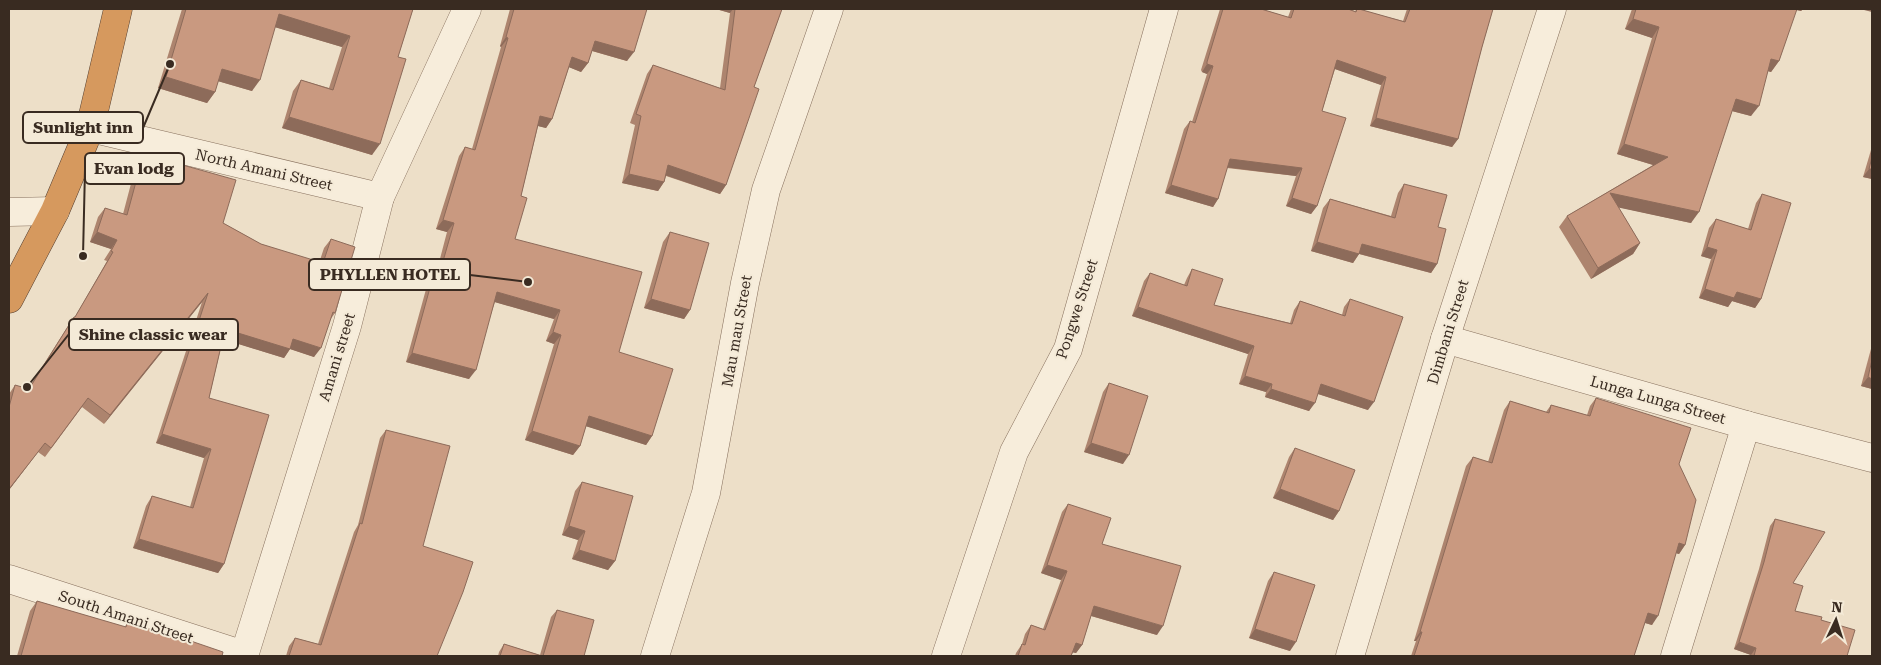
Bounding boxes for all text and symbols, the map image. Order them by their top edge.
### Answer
callout: Sunlight inn [23,112,143,143]
text: Sunlight inn [33,118,133,137]
street label: North Amani Street [194,145,335,195]
callout: Evan lodg [85,153,184,184]
text: Evan lodg [94,159,174,178]
street label: Pongwe Street [1052,256,1102,361]
callout: PHYLLEN HOTEL [309,259,470,290]
text: PHYLLEN HOTEL [320,265,460,284]
street label: Mau mau Street [718,273,756,388]
street label: Dimbani Street [1423,277,1473,387]
street label: Amani street [315,310,359,403]
callout: Shine classic wear [69,319,238,350]
text: Shine classic wear [79,325,227,344]
street label: Lunga Lunga Street [1588,372,1728,428]
street label: South Amani Street [56,587,196,647]
north arrow [1811,595,1861,645]
text: N [1831,599,1843,615]

